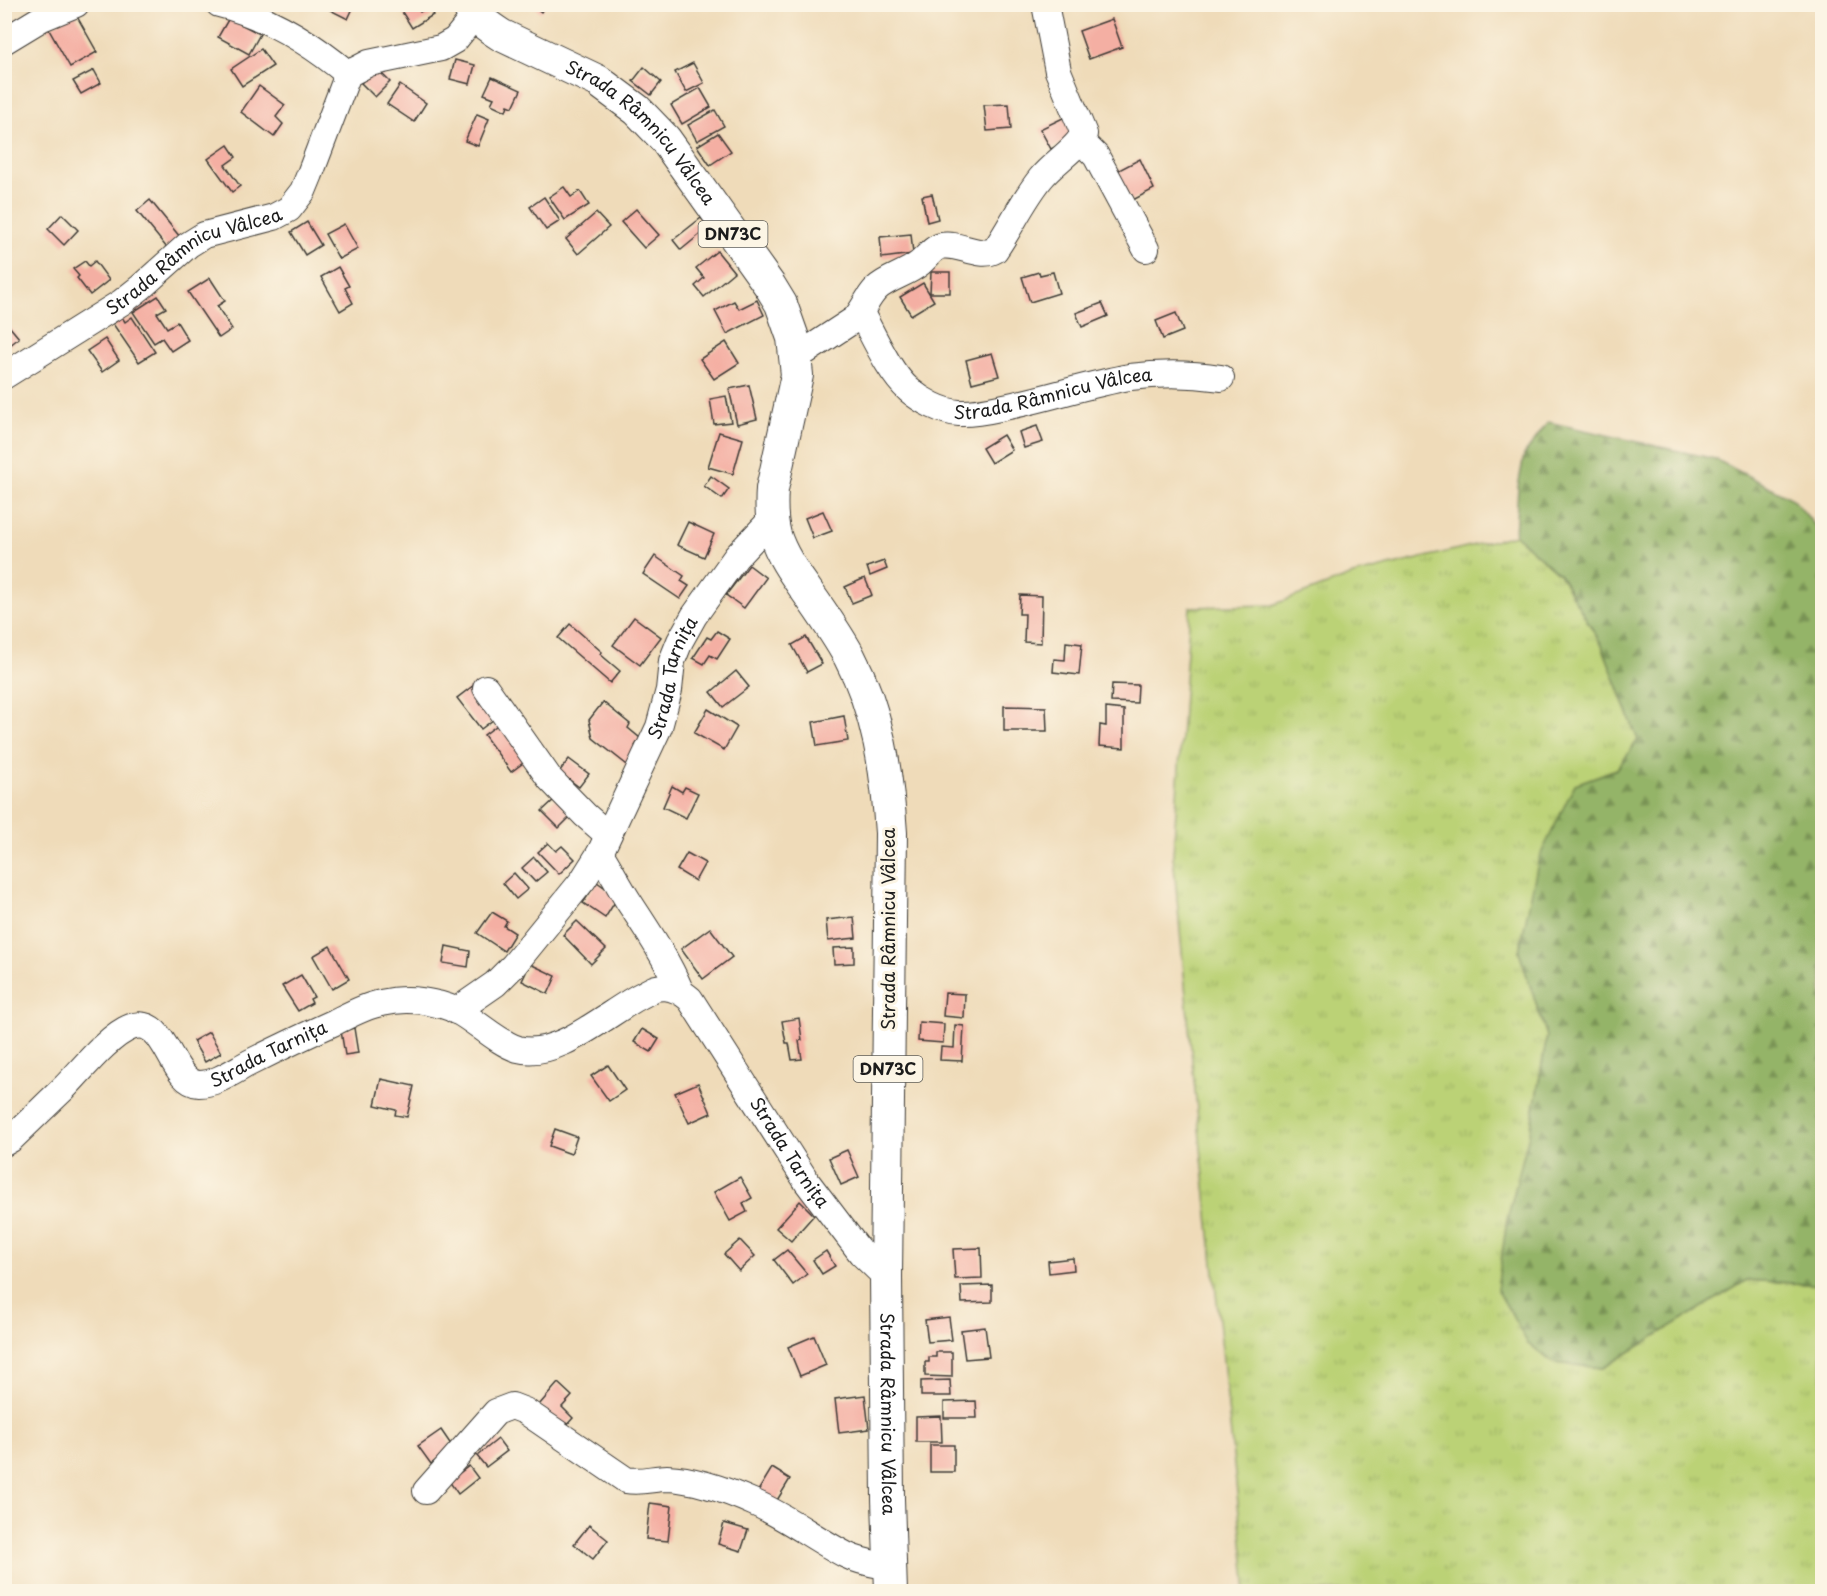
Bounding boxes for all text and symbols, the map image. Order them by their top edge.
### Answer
street label: Strada Râmnicu Vâlcea [561,52,723,211]
street label: Strada Râmnicu Vâlcea [100,200,287,321]
road number: DN73C [698,221,768,247]
street label: Strada Râmnicu Vâlcea [953,360,1154,425]
street label: Strada Tarnița [640,611,703,744]
street label: Strada Râmnicu Vâlcea [874,827,901,1030]
street label: Strada Tarnița [206,1012,331,1094]
road number: DN73C [854,1056,922,1082]
street label: Strada Tarnița [744,1091,837,1213]
street label: Strada Râmnicu Vâlcea [874,1312,904,1516]

